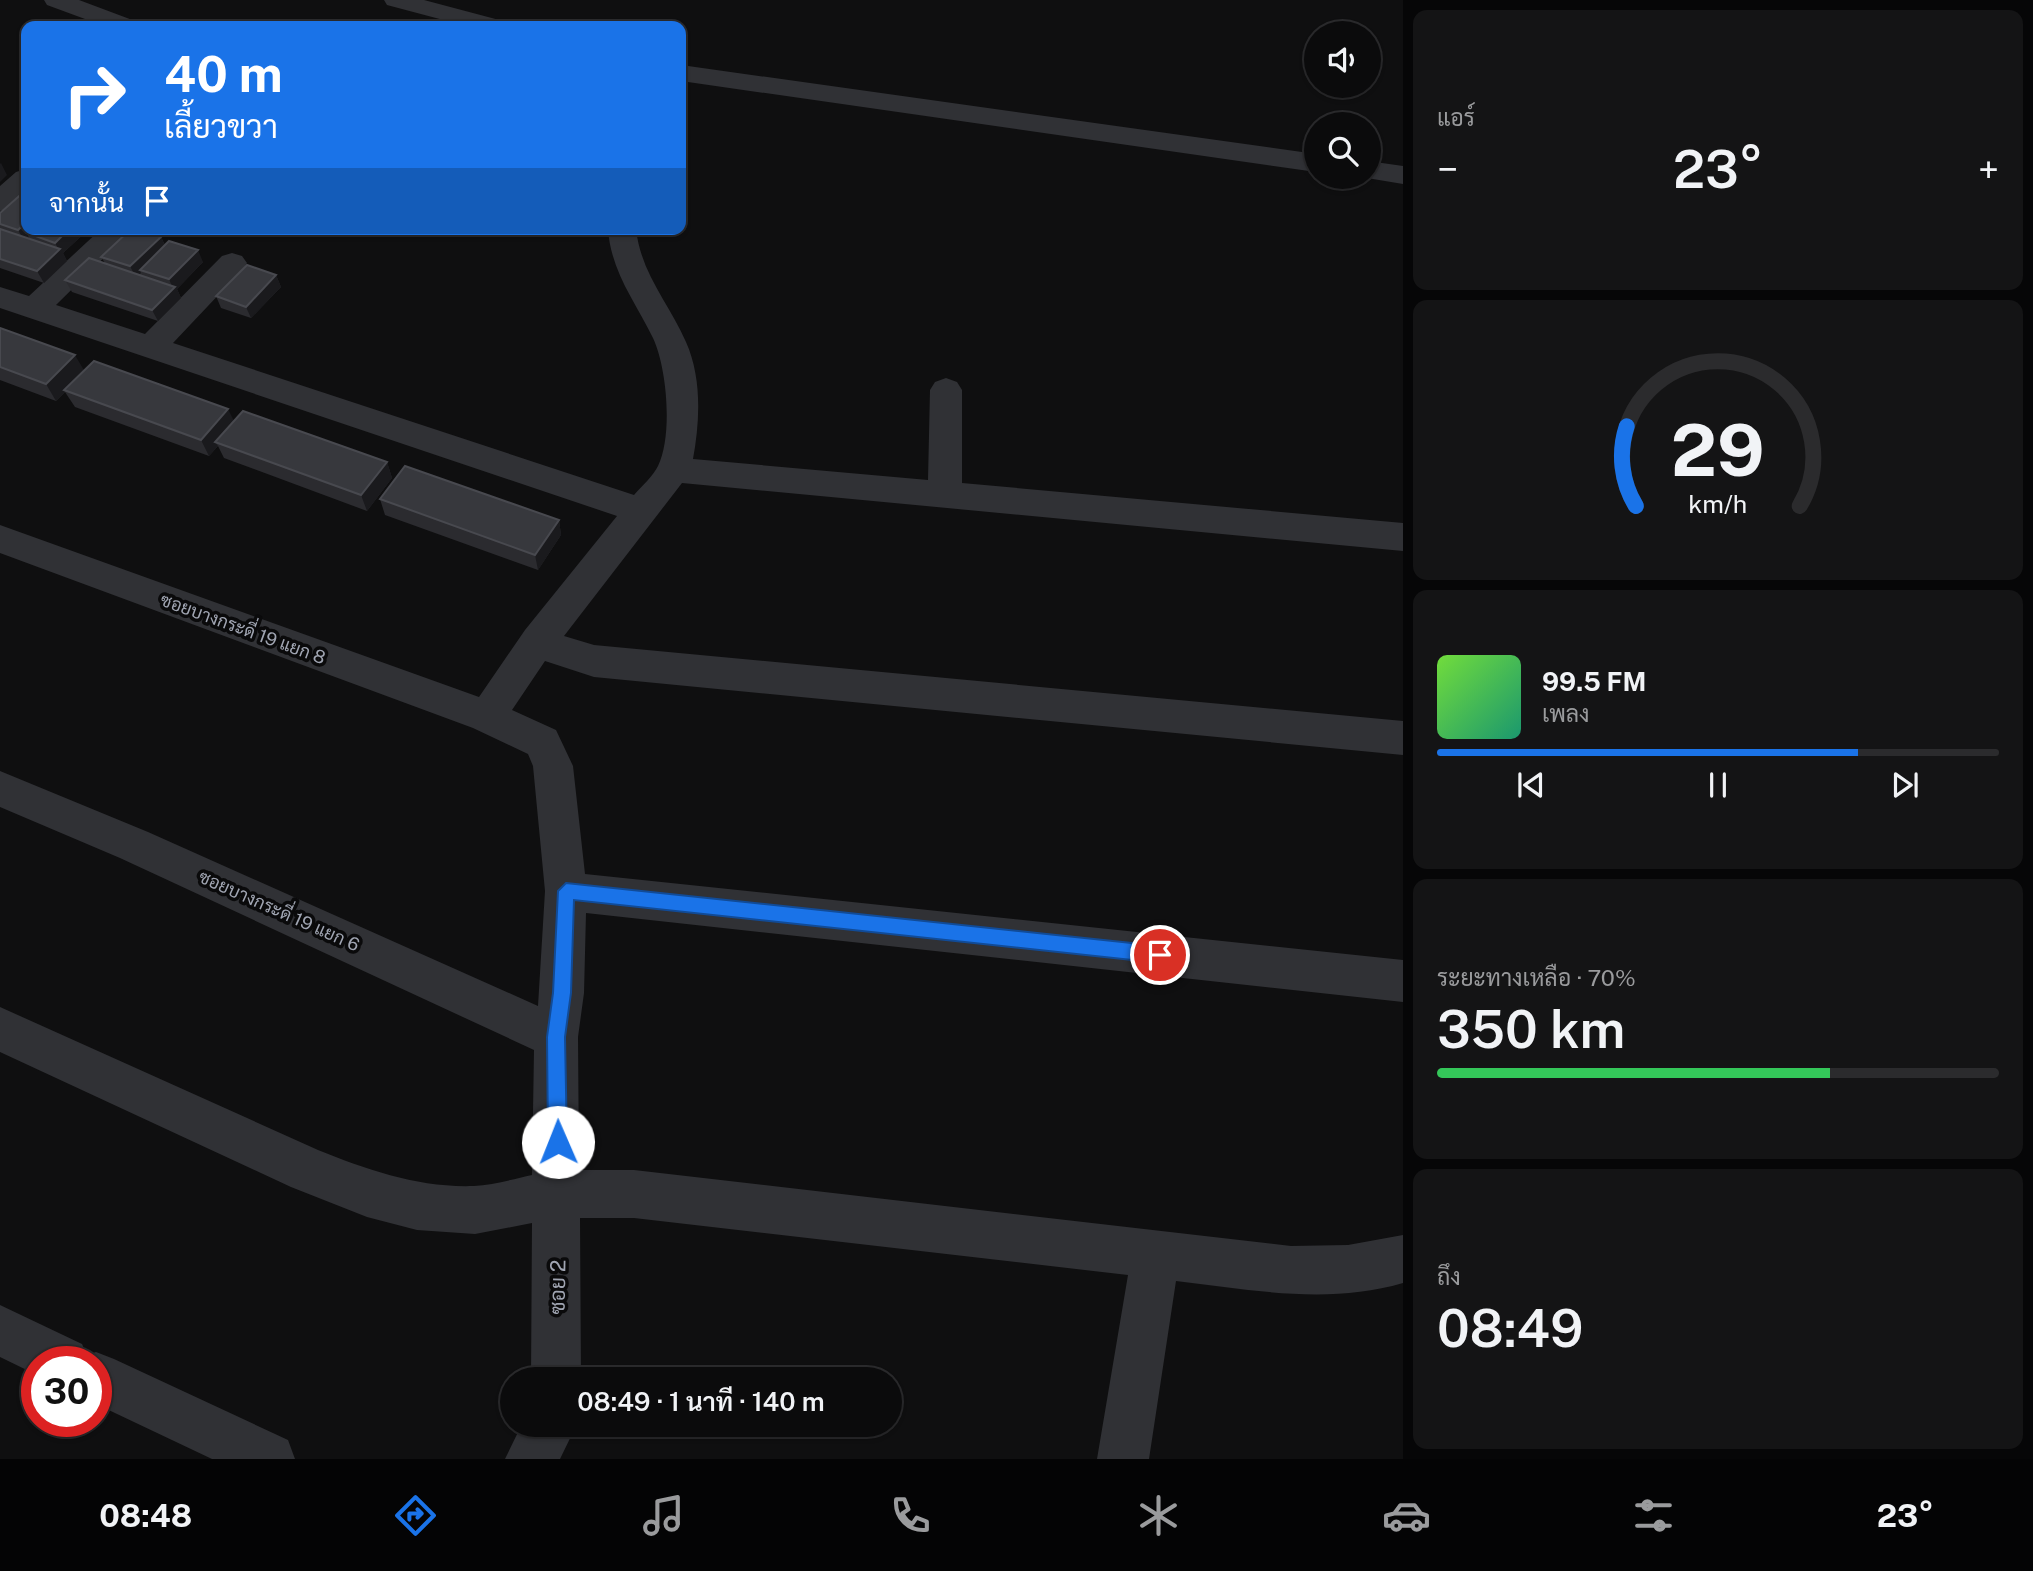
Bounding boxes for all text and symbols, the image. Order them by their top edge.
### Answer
map controls [1304,21,1381,189]
button: sound [1304,21,1381,98]
text: 40 m [164,45,283,103]
icon: right [49,49,140,140]
text: แอร์ [1437,104,1475,131]
text: เลี้ยวขวา [164,108,278,145]
button: search [1304,112,1381,189]
text: 23° [1673,139,1763,200]
text: − [1437,147,1458,192]
text: + [1978,147,1999,192]
icon: arrive [138,182,176,220]
text: จากนั้น [49,187,124,218]
text: 29 [1671,407,1765,492]
text: km/h [1689,488,1747,518]
street label: ซอยบางกระดี่ 19 แยก 8 [158,584,330,668]
text: 99.5 FM [1542,666,1646,697]
text: เพลง [1542,700,1589,727]
icon: previous [1512,766,1550,804]
icon: pause [1699,766,1737,804]
icon: next [1886,766,1924,804]
street label: ซอยบางกระดี่ 19 แยก 6 [196,861,365,955]
pin [1130,925,1190,985]
icon: arrive [1141,936,1179,974]
text: ระยะทางเหลือ · 70% [1437,964,1636,991]
text: 350 km [1437,999,1625,1060]
position arrow [521,1105,595,1179]
street label: ซอย 2 [545,1259,570,1315]
text: ถึง [1437,1263,1461,1290]
text: 08:49 [1437,1298,1583,1359]
speed limit sign: 30 [21,1346,112,1437]
text: 08:49 · 1 นาที · 140 m [577,1386,825,1417]
icon: directions [391,1491,440,1540]
icon: music [639,1491,688,1540]
icon: phone [886,1491,935,1540]
icon: climate [1134,1491,1183,1540]
icon: car [1382,1491,1431,1540]
icon: filters [1629,1491,1678,1540]
text: 08:48 [99,1497,192,1534]
text: 23° [1877,1497,1934,1534]

